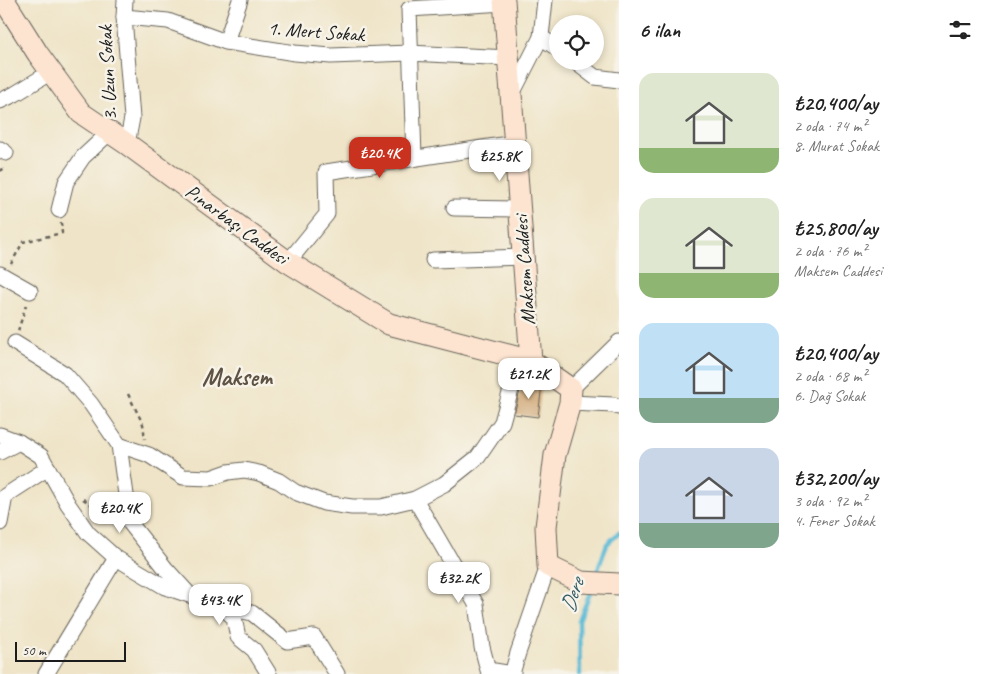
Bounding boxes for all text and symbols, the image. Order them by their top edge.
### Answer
map controls [549,15,604,70]
button: locate [549,15,604,70]
street label: 1. Mert Sokak [267,16,367,47]
icon: filters [946,16,974,44]
text: 6 ilan [639,17,680,43]
street label: 3. Uzun Sokak [92,23,122,121]
text: ₺20,400/ay [794,90,878,116]
icon: home [679,93,739,153]
text: 2 oda · 74 m² [794,116,867,136]
pin: ₺20.4K [339,136,421,179]
text: 8. Murat Sokak [794,136,879,156]
pin: ₺25.8K [459,140,541,182]
text: ₺20.4K [360,143,400,163]
text: ₺25.8K [480,146,520,166]
street label: Pınarbaşı Caddesi [180,179,295,271]
street label: Maksem Caddesi [508,212,541,326]
text: ₺25,800/ay [794,215,878,241]
icon: home [679,218,739,278]
text: 2 oda · 76 m² [794,241,867,261]
text: Maksem Caddesi [794,261,882,281]
text: ₺20,400/ay [794,340,878,366]
icon: home [679,343,739,403]
pin: ₺21.2K [488,358,570,400]
district label: Maksem [202,361,274,393]
text: ₺21.2K [509,364,549,384]
text: 2 oda · 68 m² [794,366,867,386]
text: 6. Dağ Sokak [794,386,865,406]
text: ₺32,200/ay [794,465,878,491]
icon: home [679,468,739,528]
text: 3 oda · 92 m² [794,491,867,511]
pin: ₺20.4K [79,492,161,534]
text: ₺20.4K [100,498,140,518]
text: 4. Fener Sokak [794,511,875,531]
pin: ₺32.2K [418,562,500,604]
text: ₺32.2K [439,568,479,588]
water label: Dere [554,572,591,615]
pin: ₺43.4K [179,584,261,626]
text: ₺43.4K [200,590,240,610]
scale bar [15,639,126,662]
text: 50 m [22,642,46,659]

